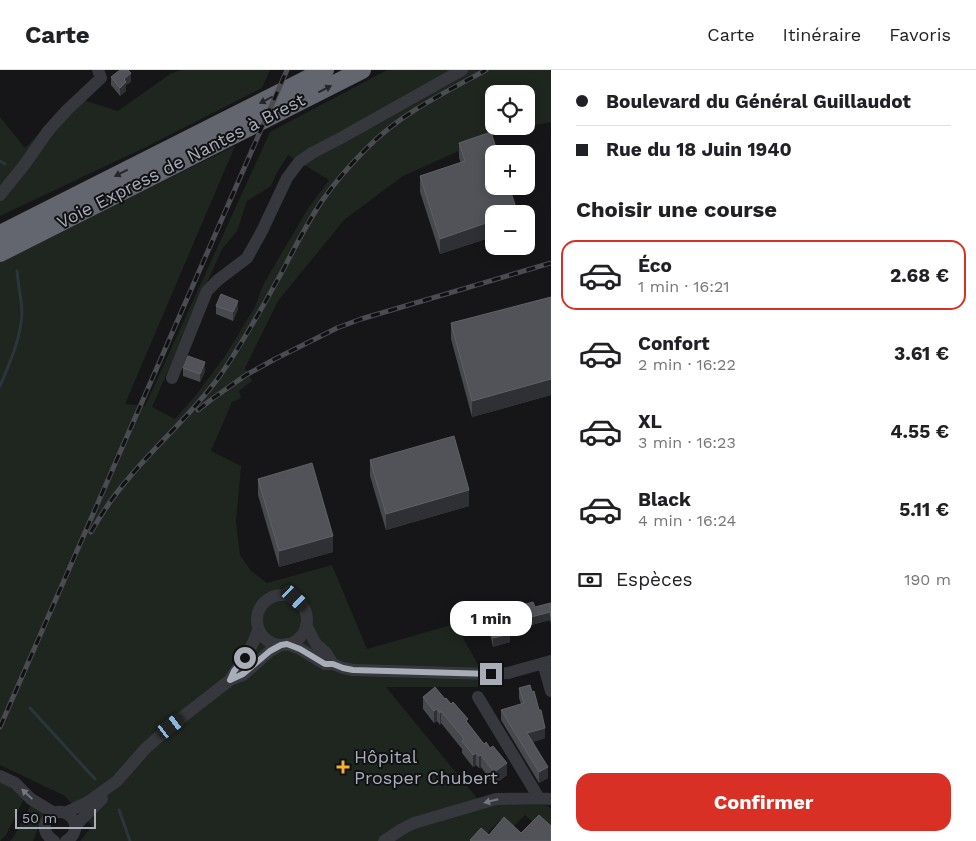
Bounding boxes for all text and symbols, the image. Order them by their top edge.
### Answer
text: Carte [25,21,90,49]
text: Carte [707,24,755,45]
text: Itinéraire [783,24,861,45]
text: Favoris [889,24,951,45]
one-way arrow [317,85,332,93]
map controls [485,85,535,255]
button: locate [485,85,535,135]
street label: Voie Express de Nantes à Brest [53,88,309,232]
text: Boulevard du Général Guillaudot [606,90,911,113]
one-way arrow [259,96,273,104]
text: Rue du 18 Juin 1940 [606,138,792,161]
button: + [485,145,535,195]
one-way arrow [114,169,128,177]
text: Choisir une course [576,197,777,222]
button: − [485,205,535,255]
icon: car [578,253,623,298]
text: Éco [638,254,672,277]
text: 2.68 € [890,264,949,287]
text: 1 min · 16:21 [638,277,730,296]
icon: car [578,331,623,376]
text: Confort [638,332,709,355]
text: 3.61 € [894,342,949,365]
text: 2 min · 16:22 [638,355,736,374]
icon: car [578,409,623,454]
text: XL [638,410,662,433]
text: 4.55 € [890,420,949,443]
text: 3 min · 16:23 [638,433,736,452]
icon: car [578,487,623,532]
text: Black [638,488,691,511]
text: 5.11 € [899,498,949,521]
text: 4 min · 16:24 [638,511,736,530]
icon: cash [576,566,604,594]
text: Espèces [616,568,693,591]
text: 190 m [904,570,951,589]
car [278,582,311,614]
callout: 1 min [450,602,532,636]
text: 1 min [470,609,512,628]
route start [234,647,256,669]
route end [480,663,502,685]
car [154,711,187,741]
place label: Hôpital Prosper Chubert [354,746,498,788]
marker: Hôpital Prosper Chubert [336,760,350,774]
button: Confirmer [576,773,951,831]
one-way arrow [21,788,33,800]
one-way arrow [483,797,498,805]
scale bar [15,806,96,829]
text: 50 m [22,810,57,826]

